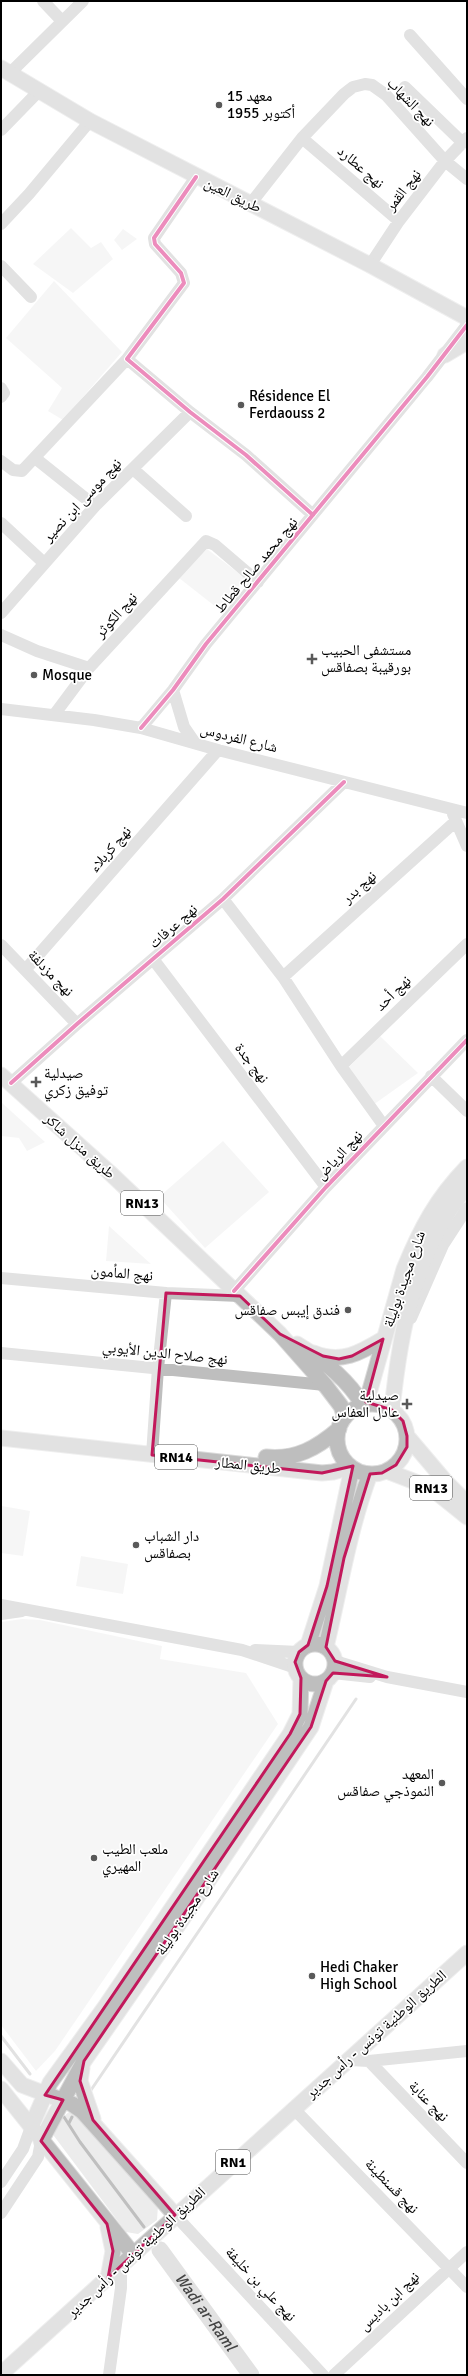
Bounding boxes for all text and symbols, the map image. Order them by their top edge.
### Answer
street label: نهج الشهاب [383,74,439,131]
place label: معهد 15 أكتوبر 1955 [227,87,295,122]
marker: معهد 15 أكتوبر 1955 [214,100,224,110]
street label: نهج عطارد [333,142,388,193]
street label: نهج القمر [381,166,426,216]
street label: طريق العين [201,174,265,217]
place label: Résidence El Ferdaouss 2 [249,387,330,422]
marker: Résidence El Ferdaouss 2 [236,400,246,410]
street label: نهج موسى ابن نصير [38,455,126,547]
street label: نهج محمد صالح قطاط [211,513,302,617]
street label: نهج الكوثر [90,589,142,643]
place label: مستشفى الحبيب بورقيبة بصفاقس [321,641,411,677]
marker: مستشفى الحبيب بورقيبة بصفاقس [306,653,318,665]
place label: Mosque [42,666,92,684]
marker: Mosque [29,670,39,680]
street label: شارع الفردوس [198,720,280,757]
street label: نهج كربلاء [85,822,136,876]
street label: نهج بدر [337,867,381,909]
street label: نهج عرفات [145,900,202,953]
street label: نهج مزدلفة [24,946,78,1001]
street label: نهج أحد [371,971,416,1015]
street label: نهج جدة [230,1039,273,1087]
place label: صيدلية توفيق زكري [44,1064,109,1102]
marker: صيدلية توفيق زكري [31,1077,41,1087]
street label: طريق منزل شاكر [39,1109,119,1183]
street label: نهج الرياض [312,1126,367,1184]
road number: RN13 [121,1191,163,1215]
street label: شارع مجيدة بوليلة [379,1228,430,1330]
street label: نهج المأمون [90,1261,154,1286]
place label: فندق إيبس صفاقس [235,1301,340,1320]
marker: فندق إيبس صفاقس [343,1305,353,1315]
street label: نهج صلاح الدين الأيوبي [101,1337,229,1371]
place label: صيدلية عادل العفاس [331,1386,399,1422]
marker: صيدلية عادل العفاس [402,1399,412,1409]
road number: RN14 [155,1445,197,1469]
street label: طريق المطار [213,1452,282,1478]
road number: RN13 [410,1476,452,1500]
place label: دار الشباب بصفاقس [144,1527,199,1563]
marker: دار الشباب بصفاقس [131,1540,141,1550]
place label: المعهد النموذجي صفاقس [337,1765,434,1803]
marker: المعهد النموذجي صفاقس [437,1778,447,1788]
place label: ملعب الطيب المهيري [102,1840,168,1878]
marker: ملعب الطيب المهيري [89,1853,99,1863]
street label: شارع مجيدة بوليلة [151,1865,224,1959]
place label: Hedi Chaker High School [320,1958,398,1993]
street label: الطريق الوطنية تونس - رأس جدير [301,1966,451,2103]
marker: Hedi Chaker High School [307,1971,317,1981]
street label: نهج عنابة [405,2077,453,2126]
road number: RN1 [216,2150,250,2174]
street label: نهج قسنطينة [361,2155,423,2218]
street label: الطريق الوطنية تونس - رأس جدير [62,2183,210,2322]
street label: نهج علي بن خليفة [220,2243,300,2327]
street label: نهج ابن باديس [355,2268,424,2335]
water label: Wadi ar-Raml [170,2269,241,2356]

